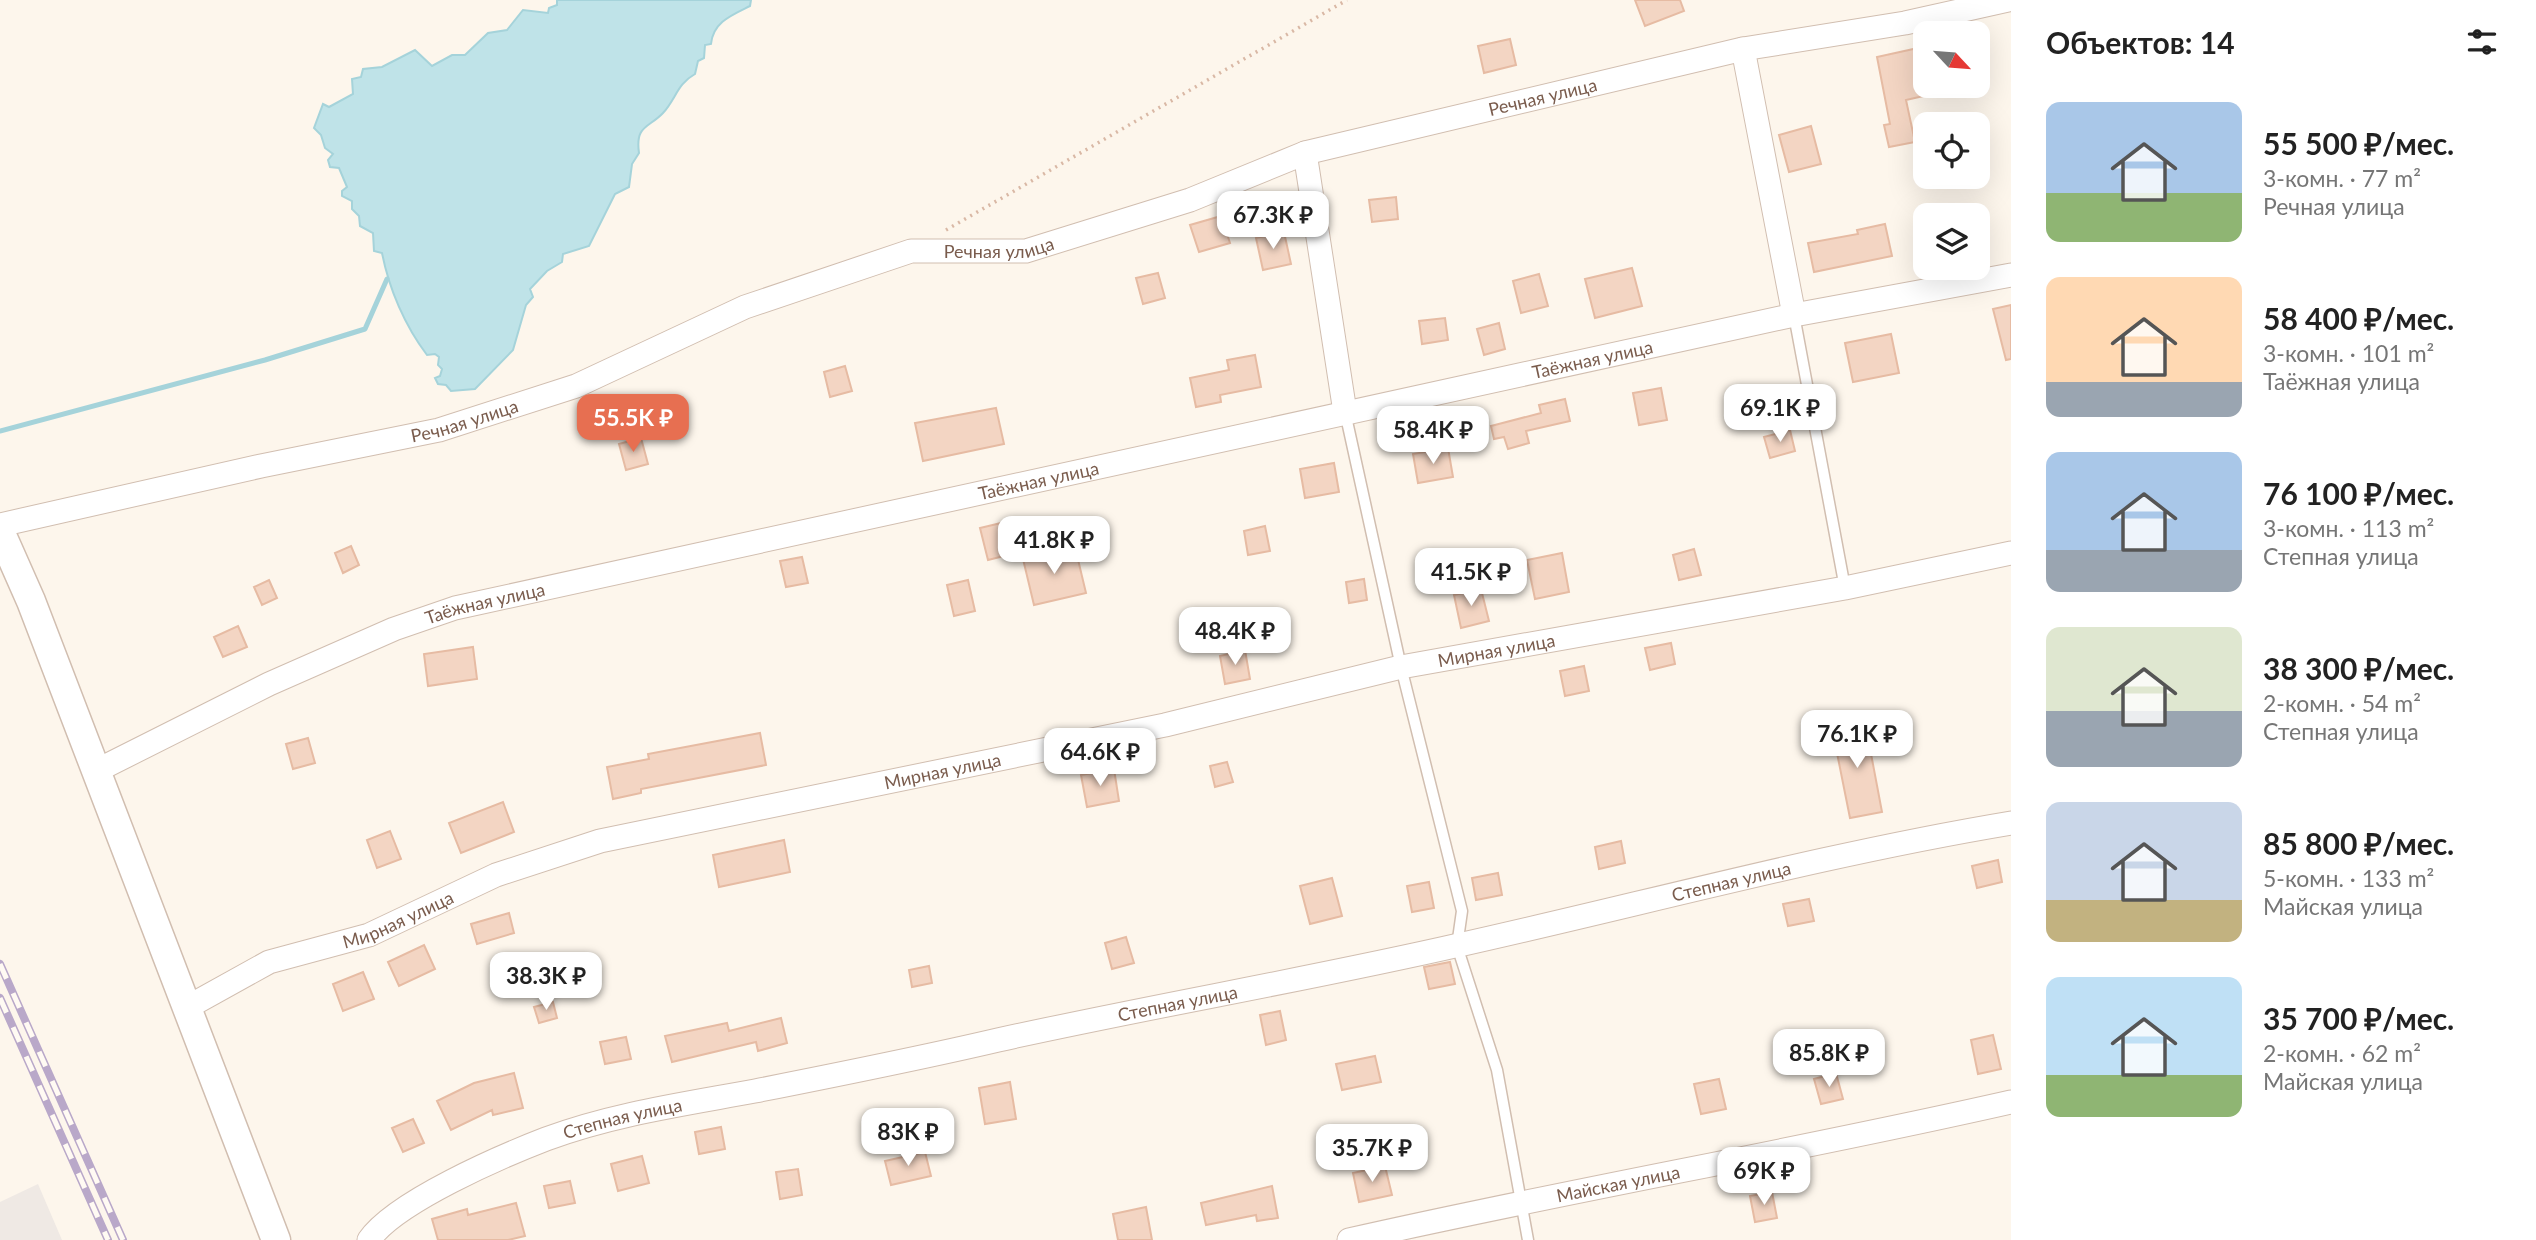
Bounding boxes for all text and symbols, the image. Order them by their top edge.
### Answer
north arrow [1913,21,1990,98]
map controls [1913,21,1990,280]
icon: filters [2463,23,2501,61]
text: Объектов: 14 [2046,24,2235,60]
street label: Речная улица [1486,73,1599,120]
button: locate [1913,112,1990,189]
text: 55 500 ₽/мес. [2263,125,2454,161]
icon: home [2102,130,2186,214]
text: 3-комн. · 77 m² [2263,164,2421,192]
pin: 67.3K ₽ [1208,191,1338,251]
text: Речная улица [2263,192,2405,220]
text: 67.3K ₽ [1233,200,1313,228]
button: layers [1913,203,1990,280]
street label: Речная улица [944,232,1057,262]
text: 58 400 ₽/мес. [2263,300,2454,336]
icon: home [2102,305,2186,389]
street label: Таёжная улица [1530,335,1655,383]
text: 3-комн. · 101 m² [2263,339,2434,367]
text: Таёжная улица [2263,367,2420,395]
pin: 69.1K ₽ [1715,384,1845,444]
text: 69.1K ₽ [1740,393,1820,421]
street label: Речная улица [409,394,521,446]
pin: 55.5K ₽ [568,394,698,454]
text: 55.5K ₽ [593,403,673,431]
pin: 58.4K ₽ [1368,406,1498,466]
text: 58.4K ₽ [1393,415,1473,443]
street label: Таёжная улица [976,456,1101,504]
text: 76 100 ₽/мес. [2263,475,2454,511]
icon: home [2102,480,2186,564]
text: 3-комн. · 113 m² [2263,514,2434,542]
pin: 41.8K ₽ [989,516,1119,576]
text: 41.8K ₽ [1014,525,1094,553]
text: Степная улица [2263,542,2419,570]
pin: 41.5K ₽ [1406,548,1536,608]
text: 41.5K ₽ [1431,557,1511,585]
street label: Таёжная улица [422,578,547,629]
pin: 48.4K ₽ [1170,608,1300,667]
text: 48.4K ₽ [1195,616,1275,644]
street label: Мирная улица [1436,629,1557,671]
text: 38 300 ₽/мес. [2263,650,2454,686]
icon: home [2102,655,2186,739]
text: 2-комн. · 54 m² [2263,689,2421,717]
pin: 76.1K ₽ [1792,710,1922,770]
text: Степная улица [2263,717,2419,745]
text: 76.1K ₽ [1817,719,1897,747]
pin: 64.6K ₽ [1035,728,1165,788]
text: 64.6K ₽ [1060,737,1140,765]
street label: Мирная улица [882,748,1003,793]
text: 85 800 ₽/мес. [2263,825,2454,861]
icon: home [2102,830,2186,914]
street label: Степная улица [1669,857,1793,906]
text: 5-комн. · 133 m² [2263,864,2434,892]
street label: Мирная улица [340,886,457,953]
text: Майская улица [2263,892,2423,920]
pin: 38.3K ₽ [481,953,611,1012]
text: 38.3K ₽ [506,961,586,989]
street label: Степная улица [1116,980,1239,1026]
text: 35 700 ₽/мес. [2263,1000,2454,1036]
icon: home [2102,1005,2186,1089]
pin: 85.8K ₽ [1764,1030,1894,1089]
text: 85.8K ₽ [1789,1038,1869,1066]
text: 2-комн. · 62 m² [2263,1039,2421,1067]
text: Майская улица [2263,1067,2423,1095]
street label: Степная улица [560,1093,684,1143]
pin: 83K ₽ [859,1108,957,1168]
text: 83K ₽ [877,1117,939,1145]
pin: 35.7K ₽ [1307,1124,1437,1184]
text: 35.7K ₽ [1332,1133,1412,1161]
pin: 69K ₽ [1715,1148,1813,1207]
text: 69K ₽ [1733,1156,1795,1184]
street label: Майская улица [1554,1160,1682,1206]

